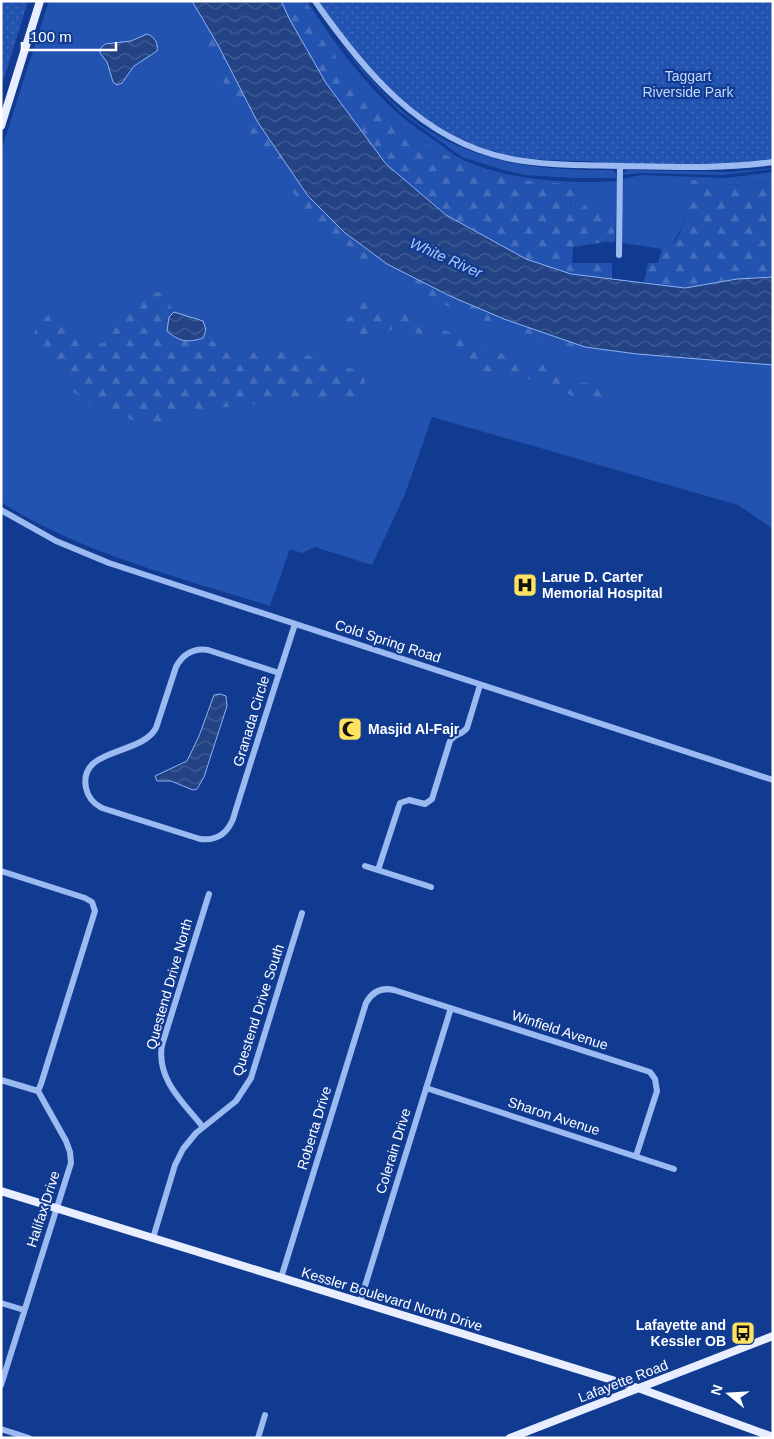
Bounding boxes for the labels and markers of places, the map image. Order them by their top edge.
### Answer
place label: Larue D. Carter Memorial Hospital [542,569,663,601]
hospital icon: Larue D. Carter Memorial Hospital [512,572,538,598]
mosque icon: Masjid Al-Fajr [337,716,363,742]
place label: Masjid Al-Fajr [368,721,460,737]
place label: Lafayette and Kessler OB [636,1317,726,1349]
bus stop icon: Lafayette and Kessler OB [730,1320,756,1346]

